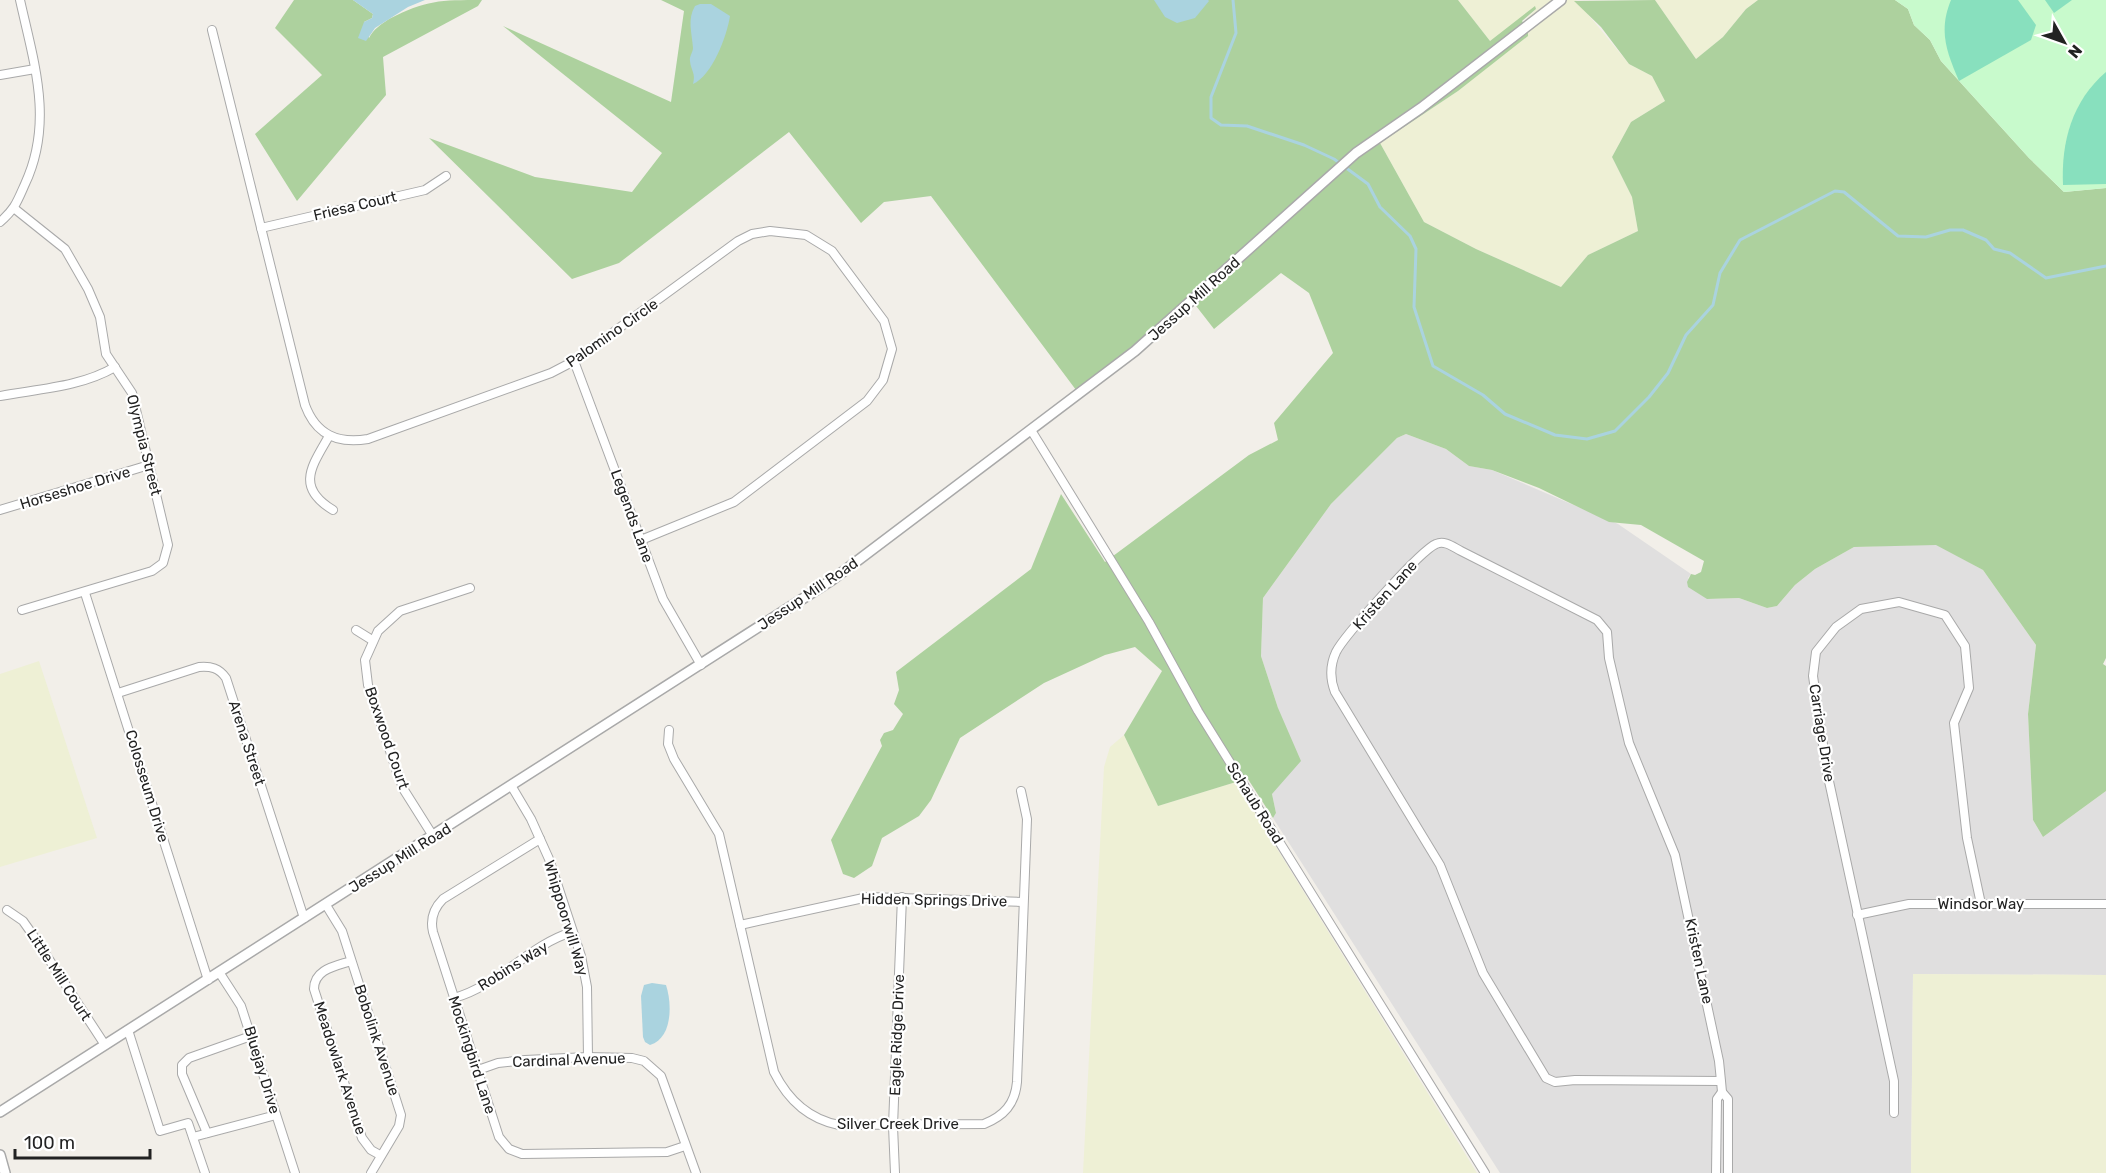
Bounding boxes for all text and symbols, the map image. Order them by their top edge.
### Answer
north arrow [2034,12,2094,72]
text: N [2064,41,2086,62]
street label: Friesa Court [312,188,399,224]
street label: Jessup Mill Road [1145,253,1243,345]
street label: Palomino Circle [563,295,661,371]
street label: Olympia Street [123,393,165,497]
street label: Horseshoe Drive [18,463,132,513]
street label: Legends Lane [607,467,657,565]
street label: Jessup Mill Road [755,554,861,634]
street label: Kristen Lane [1349,557,1421,633]
street label: Carriage Drive [1805,683,1839,783]
street label: Boxwood Court [361,684,413,792]
street label: Arena Street [225,698,269,788]
street label: Colosseum Drive [121,728,173,844]
street label: Schaub Road [1223,759,1287,847]
street label: Jessup Mill Road [346,819,454,897]
street label: Whippoorwill Way [540,858,592,978]
street label: Hidden Springs Drive [861,890,1007,910]
street label: Windsor Way [1938,895,2024,913]
street label: Kristen Lane [1681,916,1717,1006]
street label: Little Mill Court [23,926,95,1024]
street label: Robins Way [475,937,551,995]
street label: Eagle Ridge Drive [886,974,908,1096]
street label: Bobolink Avenue [351,982,403,1098]
street label: Mockingbird Lane [444,994,500,1116]
street label: Meadowlark Avenue [310,999,370,1137]
street label: Bluejay Drive [240,1024,284,1116]
street label: Cardinal Avenue [512,1049,626,1071]
street label: Silver Creek Drive [837,1115,959,1133]
scale bar [15,1122,150,1160]
text: 100 m [24,1132,75,1154]

